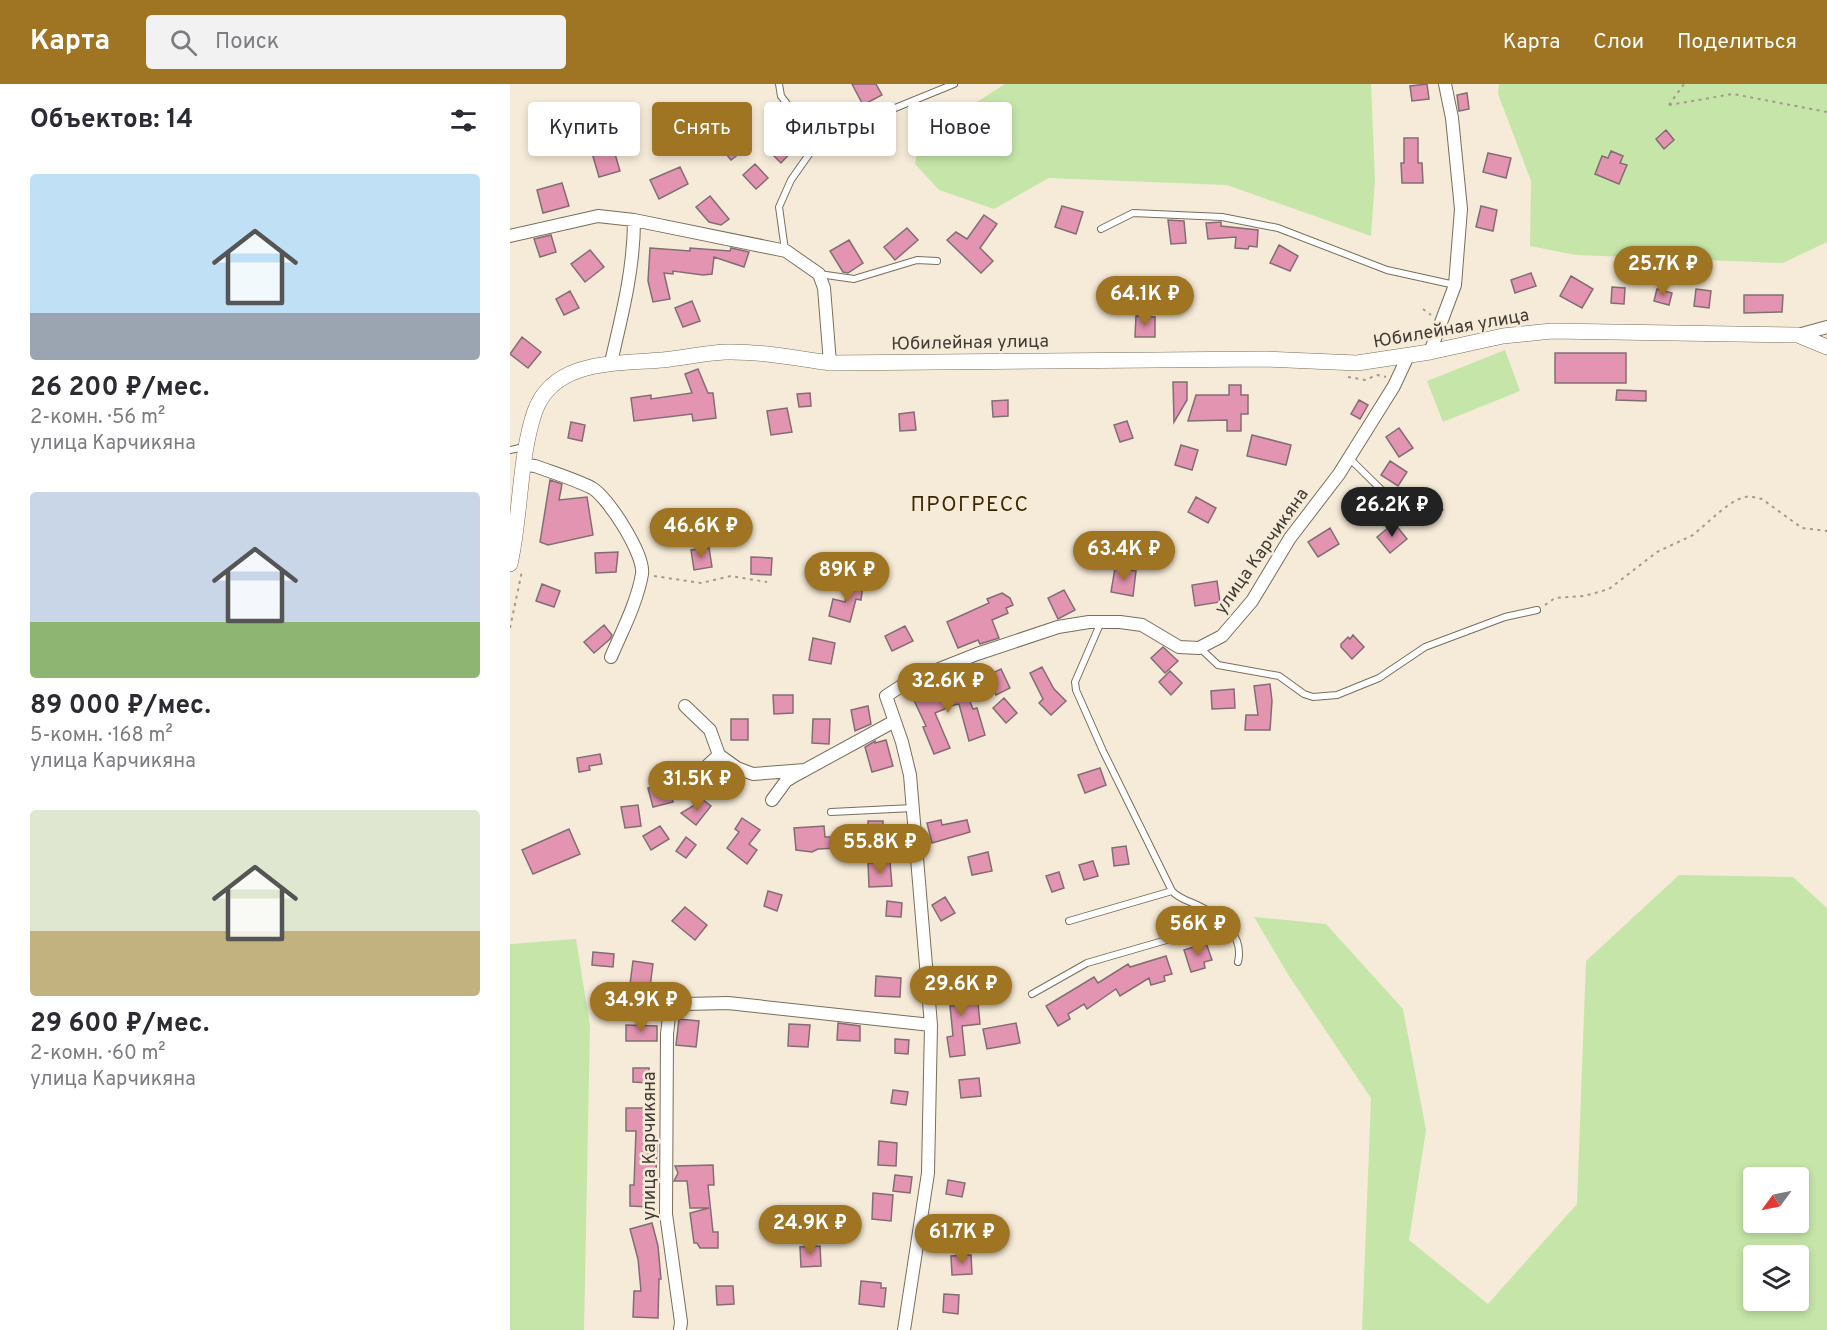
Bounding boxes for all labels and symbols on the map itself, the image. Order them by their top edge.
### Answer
pin: 25.7K ₽ [1608,246,1718,297]
pin: 64.1K ₽ [1090,276,1200,327]
street label: Юбилейная улица [1372,304,1531,355]
street label: Юбилейная улица [891,331,1049,356]
street label: улица Карчикяна [1210,484,1314,620]
pin: 26.2K ₽ [1337,487,1447,538]
district label: ПРОГРЕСС [910,492,1030,519]
pin: 46.6K ₽ [646,508,756,559]
pin: 63.4K ₽ [1069,531,1179,582]
pin: 89K ₽ [805,552,889,603]
pin: 32.6K ₽ [893,663,1003,714]
pin: 31.5K ₽ [642,761,752,812]
pin: 55.8K ₽ [825,824,935,875]
pin: 56K ₽ [1156,906,1240,957]
pin: 29.6K ₽ [906,966,1016,1017]
pin: 34.9K ₽ [586,982,696,1033]
street label: улица Карчикяна [639,1071,662,1221]
north arrow [1743,1167,1809,1233]
pin: 24.9K ₽ [755,1205,865,1256]
pin: 61.7K ₽ [907,1214,1017,1265]

